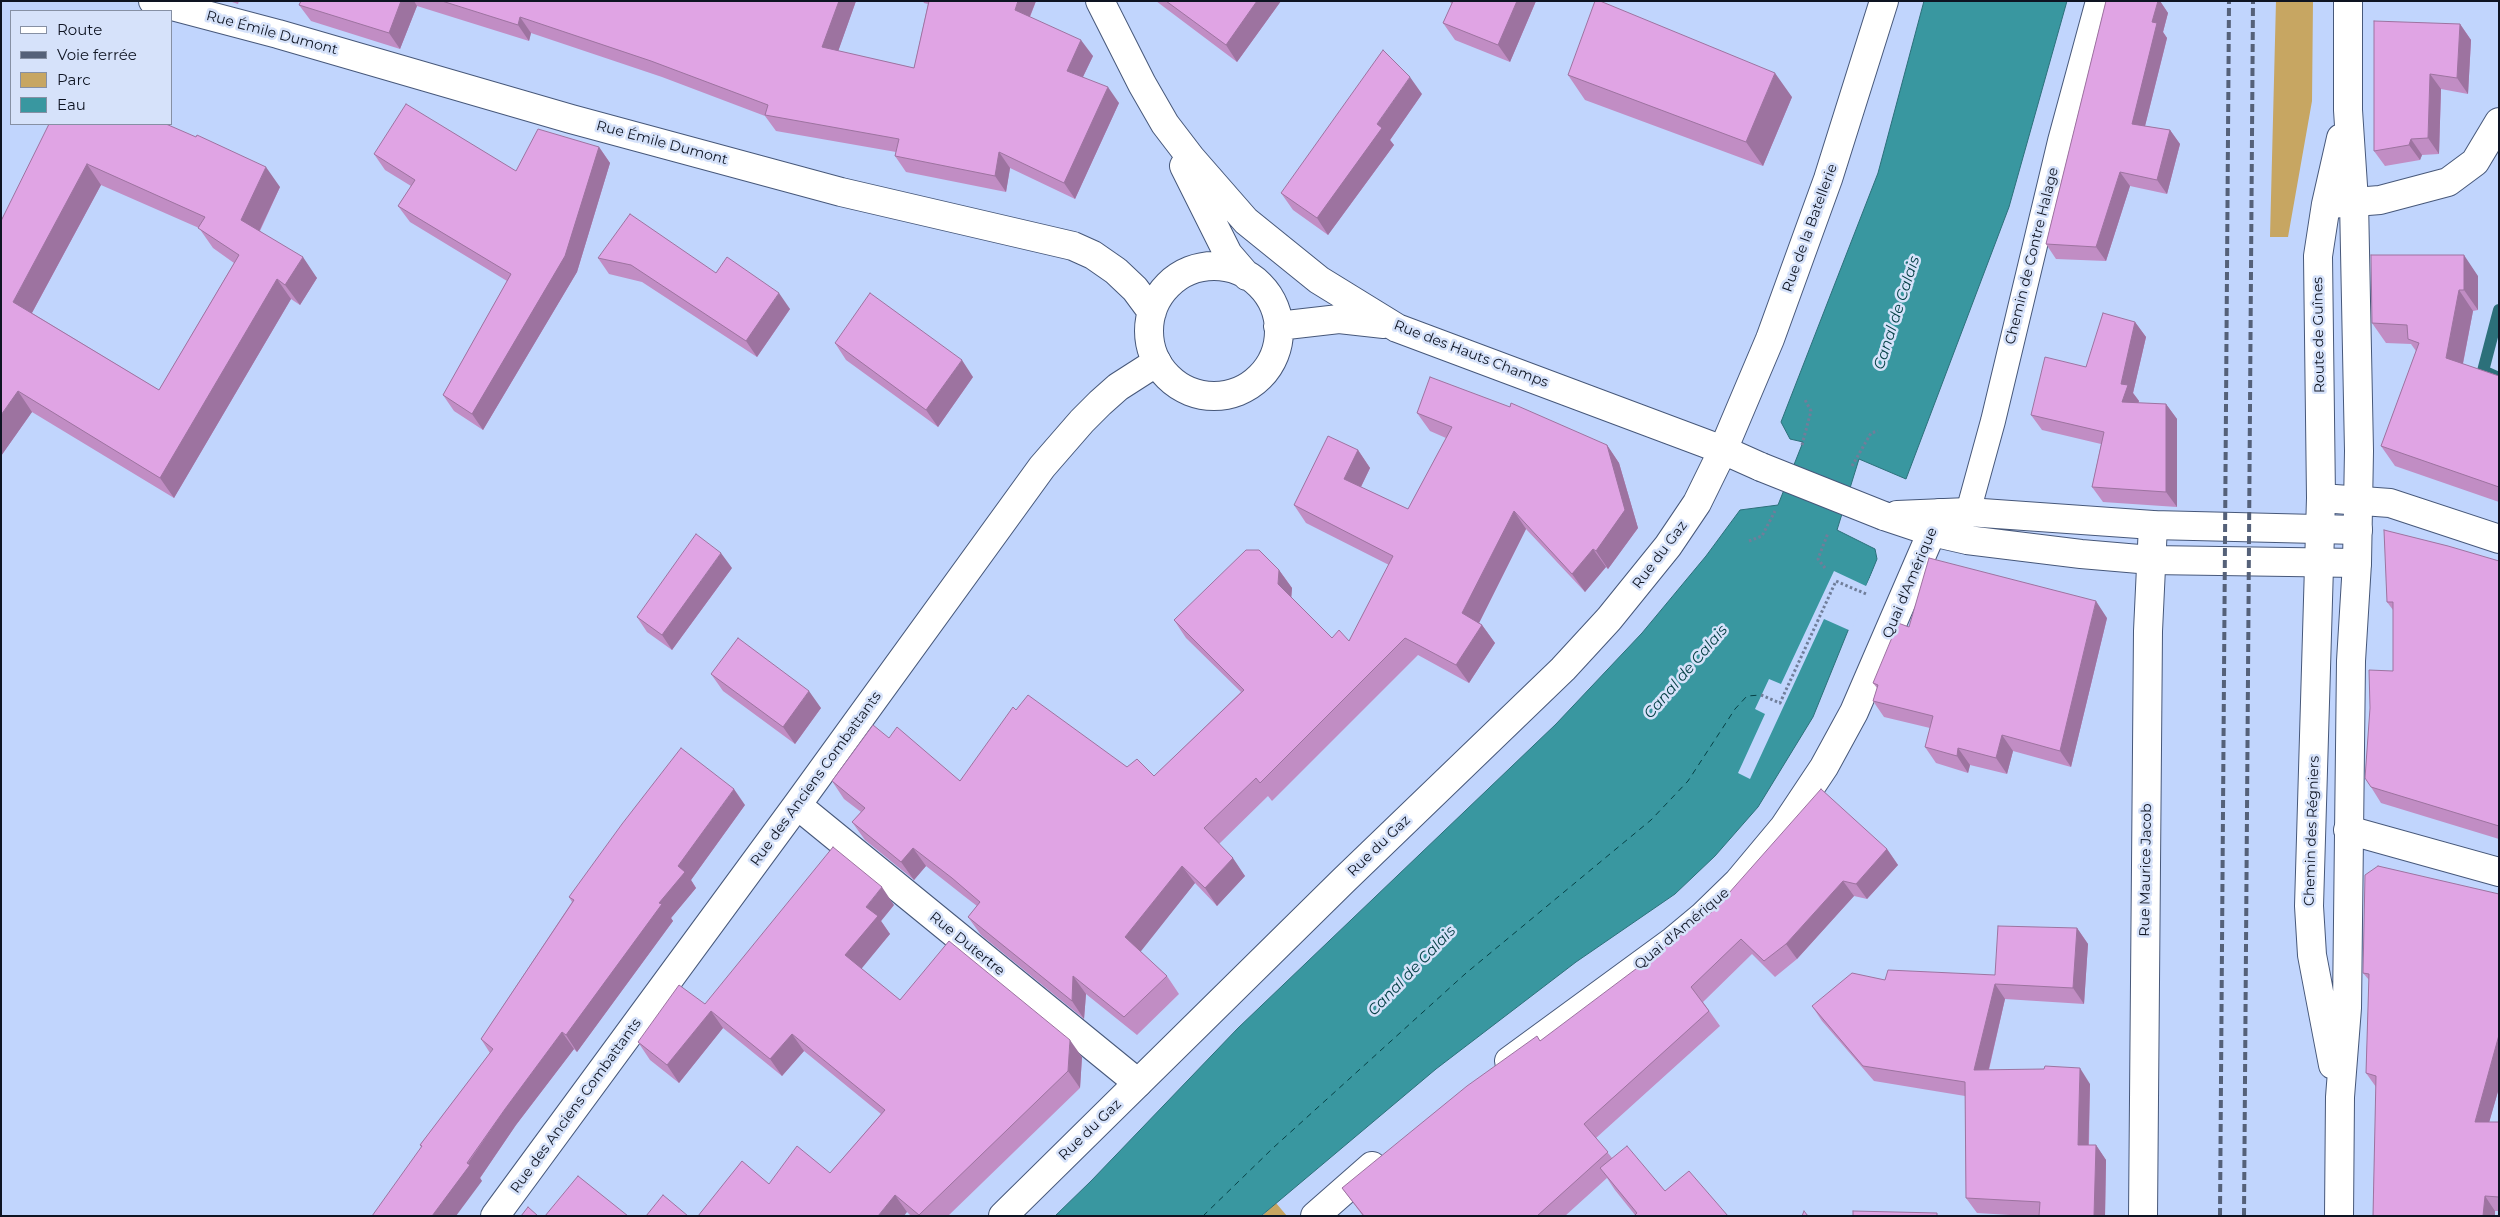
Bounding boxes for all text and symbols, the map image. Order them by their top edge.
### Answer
street label: Rue Émile Dumont [204,7,340,59]
legend [10,10,172,125]
text: Route [57,20,102,39]
text: Voie ferrée [57,45,137,64]
text: Parc [57,70,91,89]
text: Eau [57,95,86,114]
street label: Rue Émile Dumont [594,117,730,169]
street label: Rue de la Batellerie [1779,162,1841,294]
street label: Chemin de Contre Halage [2002,166,2062,346]
water label: Canal de Calais [1870,254,1924,372]
street label: Route de Guînes [2310,277,2328,393]
street label: Rue des Hauts Champs [1391,317,1551,391]
street label: Rue du Gaz [1629,518,1691,592]
street label: Quai d'Amérique [1879,525,1941,641]
water label: Canal de Calais [1640,621,1732,723]
street label: Rue des Anciens Combattants [747,688,885,870]
street label: Chemin des Régniers [2301,756,2323,906]
street label: Rue Maurice Jacob [2136,803,2156,937]
street label: Rue du Gaz [1344,812,1414,880]
street label: Quai d'Amérique [1631,884,1733,974]
street label: Rue Dutertre [926,909,1008,979]
water label: Canal de Calais [1364,922,1460,1020]
street label: Rue des Anciens Combattants [507,1015,645,1197]
street label: Rue du Gaz [1055,1096,1125,1164]

